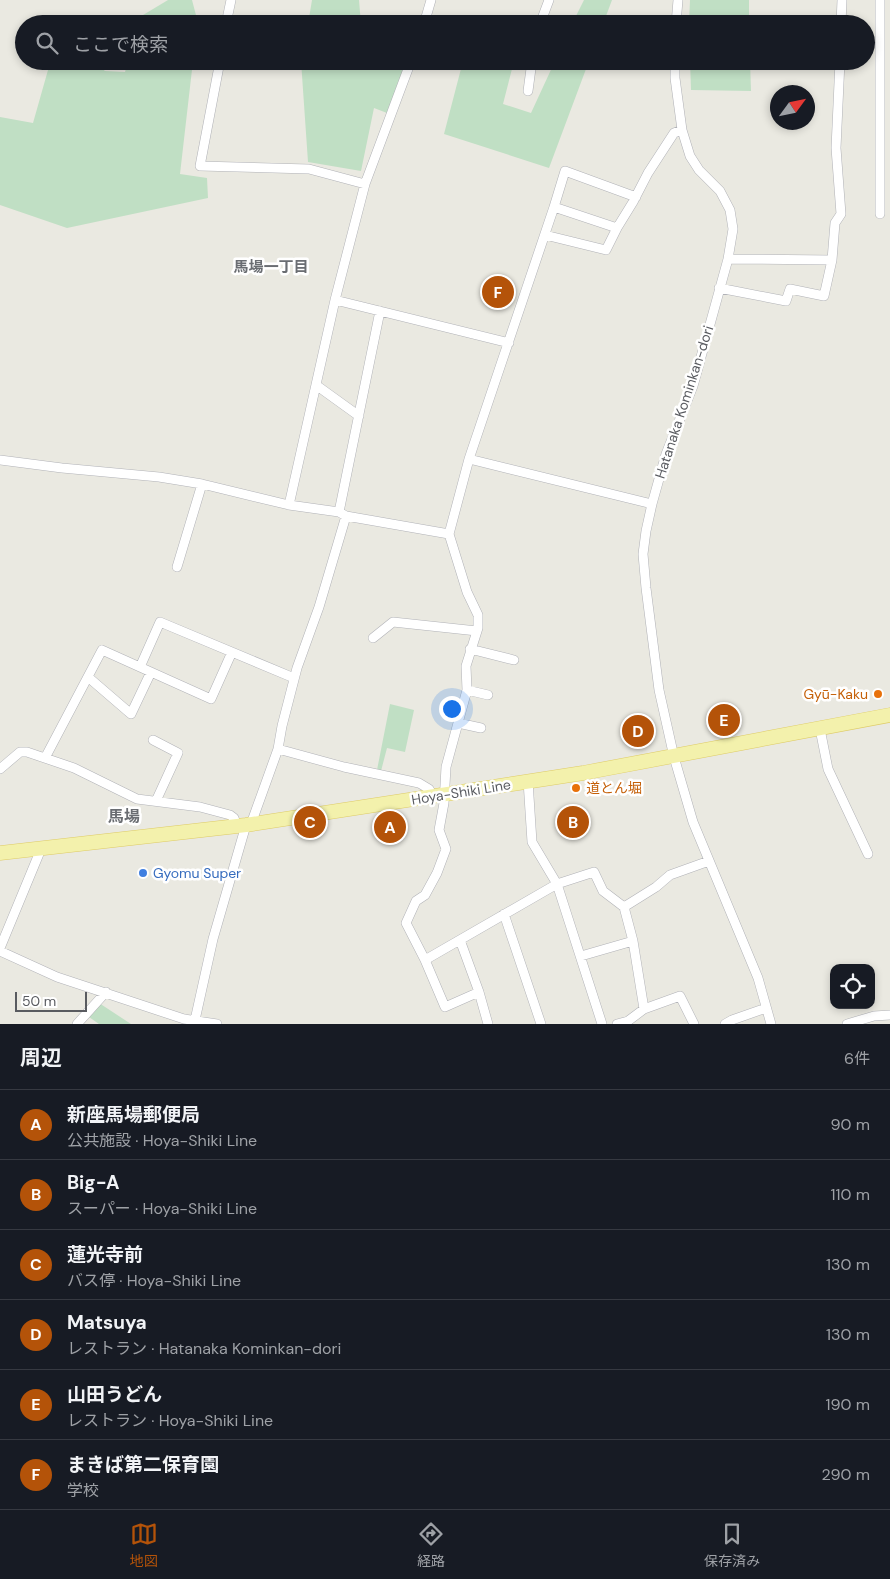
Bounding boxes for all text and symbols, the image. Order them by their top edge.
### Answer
search box [15,15,875,70]
icon: search [33,29,61,57]
text: ここで検索 [73,32,168,57]
north arrow [770,85,815,130]
district label: 馬場一丁目 [233,257,309,277]
pin: F [482,273,514,311]
street label: Hatanaka Kominkan-dori [651,323,717,481]
place label: Gyū-Kaku [803,685,868,703]
marker: Gyū-Kaku [872,688,884,700]
your location [439,696,465,722]
pin: E [708,701,740,739]
pin: D [622,712,654,750]
street label: Hoya-Shiki Line [410,775,512,809]
place label: 道とん堀 [586,779,642,797]
marker: 道とん堀 [570,782,582,794]
pin: C [294,803,326,841]
pin: B [557,803,589,841]
district label: 馬場 [108,806,140,827]
pin: A [374,808,406,846]
place label: Gyomu Super [153,864,241,882]
marker: Gyomu Super [137,867,149,879]
map controls [830,964,875,1009]
button: locate [830,964,875,1009]
scale bar [15,989,88,1012]
text: 50 m [22,992,56,1010]
text: 周辺 [20,1044,62,1072]
text: 6件 [844,1048,870,1069]
text: 新座馬場郵便局 [67,1102,200,1127]
text: A [30,1114,42,1135]
text: 90 m [830,1114,870,1135]
text: 公共施設 · Hoya-Shiki Line [67,1130,257,1151]
text: Big-A [67,1170,120,1195]
text: B [31,1184,41,1205]
text: 110 m [831,1184,870,1205]
text: スーパー · Hoya-Shiki Line [67,1198,257,1219]
text: 蓮光寺前 [67,1242,143,1267]
text: C [30,1254,42,1275]
text: 130 m [826,1254,870,1275]
text: バス停 · Hoya-Shiki Line [67,1270,241,1291]
text: Matsuya [67,1310,147,1335]
text: D [30,1324,42,1345]
text: 130 m [826,1324,870,1345]
text: レストラン · Hatanaka Kominkan-dori [67,1338,341,1359]
text: 山田うどん [67,1382,162,1407]
text: E [31,1394,41,1415]
text: 190 m [826,1394,870,1415]
text: レストラン · Hoya-Shiki Line [67,1410,273,1431]
text: まきば第二保育園 [67,1452,219,1477]
text: F [32,1464,40,1485]
text: 290 m [821,1464,870,1485]
text: 学校 [67,1480,99,1501]
tab: 地図 [130,1520,158,1570]
tab: 経路 [417,1520,445,1570]
tab: 保存済み [704,1520,760,1570]

